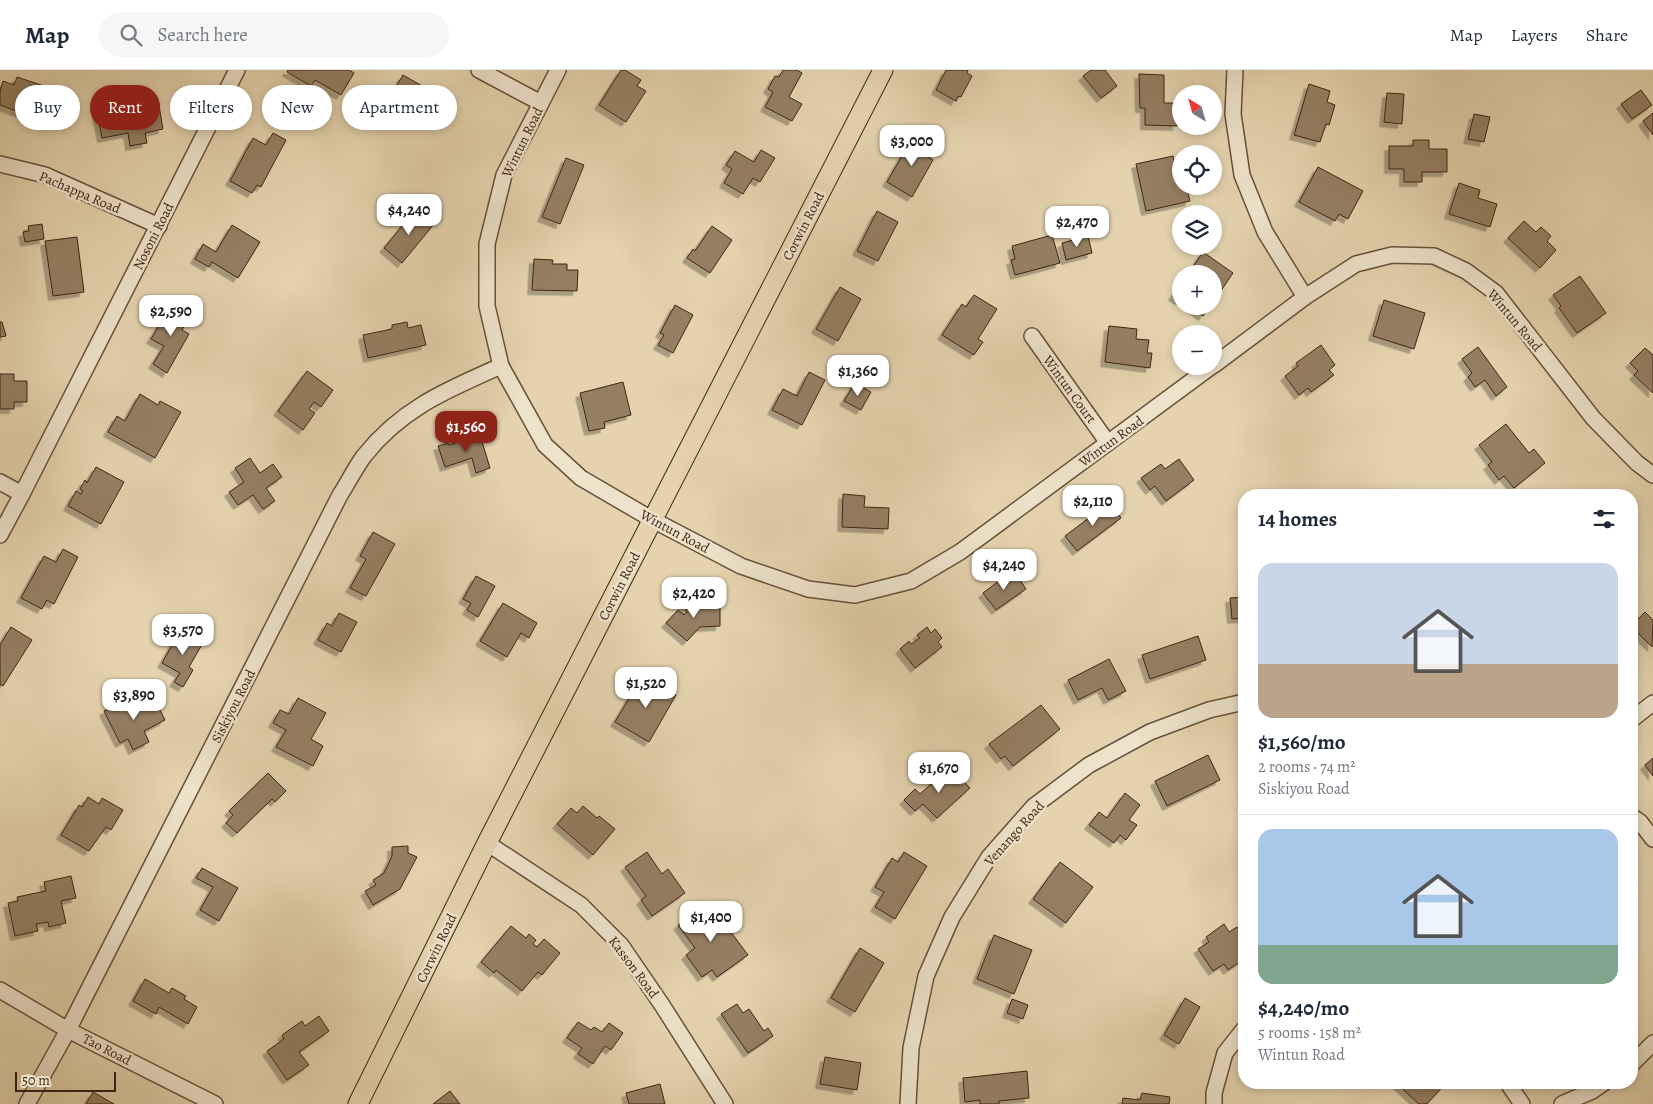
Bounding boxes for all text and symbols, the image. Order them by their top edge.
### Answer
search box [99,12,449,57]
text: Map [25,19,69,51]
icon: search [117,21,145,49]
text: Search here [157,22,248,48]
text: Map [1450,23,1483,47]
text: Layers [1511,23,1558,47]
text: Share [1586,23,1628,47]
chip: Buy [15,85,80,130]
chip: Rent [90,85,160,130]
chip: Filters [170,85,252,130]
chip: New [262,85,332,130]
chip: Apartment [342,85,457,130]
north arrow [1172,85,1222,135]
map controls [1172,85,1222,375]
street label: Wintun Road [497,104,548,181]
pin: $3,000 [871,124,953,167]
text: $3,000 [891,130,933,152]
button: locate [1172,145,1222,195]
street label: Pachappa Road [36,167,124,218]
street label: Corwin Road [778,188,829,264]
pin: $4,240 [368,194,450,236]
street label: Nosoni Road [128,199,179,273]
text: $4,240 [388,199,430,221]
button: layers [1172,205,1222,255]
pin: $2,470 [1036,206,1118,248]
text: $2,470 [1056,211,1098,233]
button: + [1172,265,1222,315]
street label: Wintun Road [1482,284,1547,356]
pin: $2,590 [130,294,212,337]
text: $2,590 [150,300,192,322]
button: − [1172,325,1222,375]
street label: Wintun Court [1038,351,1101,427]
pin: $1,360 [817,354,899,397]
text: $1,360 [838,360,878,382]
pin: $1,560 [425,410,507,453]
street label: Wintun Road [1074,411,1148,472]
text: $1,560 [446,416,486,438]
pin: $2,110 [1052,484,1134,527]
text: $2,110 [1074,490,1113,512]
street label: Wintun Road [636,505,713,558]
text: 14 homes [1258,505,1337,533]
icon: filters [1590,505,1618,533]
street label: Corwin Road [594,548,645,624]
pin: $4,240 [963,548,1045,591]
text: $4,240 [983,554,1025,576]
pin: $2,420 [653,576,735,619]
text: $2,420 [673,582,715,604]
icon: home [1393,596,1483,686]
pin: $3,570 [142,614,224,656]
text: $3,570 [163,619,203,641]
street label: Siskiyou Road [207,666,260,746]
pin: $1,520 [605,666,687,709]
text: $1,520 [626,672,666,694]
pin: $3,890 [93,678,175,721]
text: $3,890 [113,684,155,706]
text: $1,560/mo [1258,728,1346,756]
pin: $1,670 [898,752,980,794]
text: 2 rooms · 74 m² [1258,756,1356,778]
text: $1,670 [919,757,959,779]
text: Siskiyou Road [1258,778,1350,800]
street label: Venango Road [979,796,1049,871]
icon: home [1393,861,1483,951]
pin: $1,400 [670,900,752,943]
text: $1,400 [690,906,732,928]
street label: Corwin Road [412,910,462,986]
street label: Kasson Road [604,932,663,1003]
text: $4,240/mo [1258,994,1349,1022]
text: 5 rooms · 158 m² [1258,1022,1361,1044]
street label: Tao Road [79,1029,135,1070]
text: Wintun Road [1258,1044,1345,1066]
scale bar [15,1069,116,1092]
text: 50 m [22,1071,50,1090]

